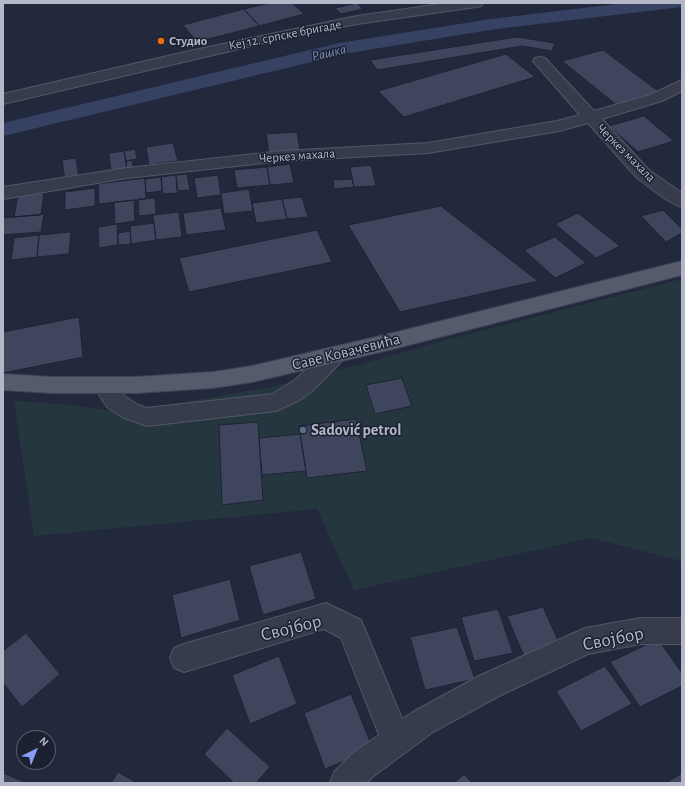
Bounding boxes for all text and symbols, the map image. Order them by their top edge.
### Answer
street label: Кеј 12. српске бригаде [227,16,343,54]
place label: Студио [169,33,207,49]
marker: Студио [156,36,166,46]
water label: Рашка [310,41,348,65]
street label: Черкез махала [594,121,658,185]
street label: Черкез махала [258,146,336,166]
street label: Саве Ковачевића [290,329,402,375]
place label: Sadović petrol [311,420,401,440]
marker: Sadović petrol [298,425,308,435]
street label: Својбор [258,609,324,647]
street label: Својбор [580,622,646,656]
north arrow [16,730,56,770]
text: N [37,735,50,748]

